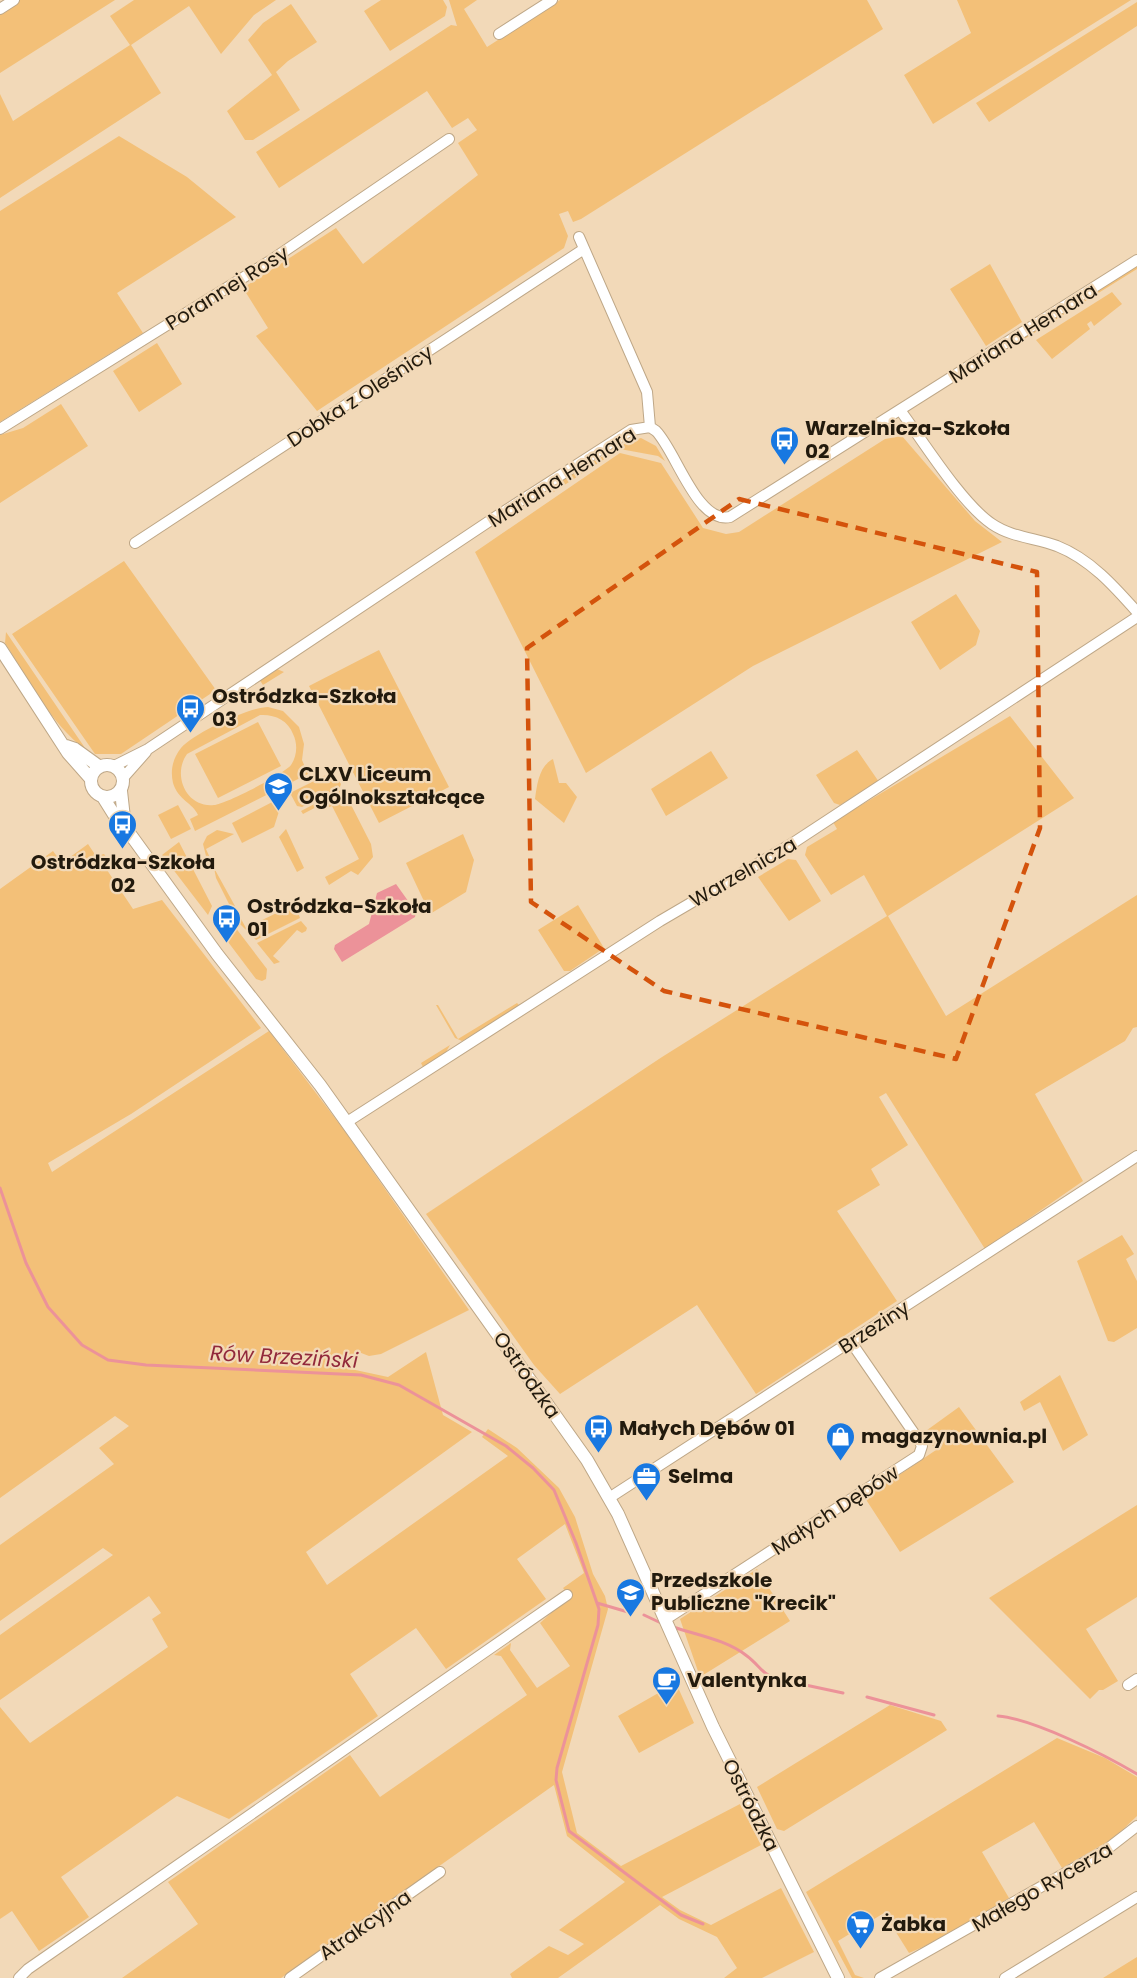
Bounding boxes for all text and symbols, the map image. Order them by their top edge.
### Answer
street label: Porannej Rosy [160,239,294,337]
street label: Mariana Hemara [944,276,1102,390]
street label: Dobka z Oleśnicy [282,338,438,454]
place label: Warzelnicza-Szkoła 02 [805,414,1010,465]
street label: Mariana Hemara [483,420,641,534]
bus stop icon: Warzelnicza-Szkoła 02 [768,424,800,466]
place label: Ostródzka-Szkoła 03 [212,682,397,733]
bus stop icon: Ostródzka-Szkoła 03 [175,692,207,734]
place label: CLXV Liceum Ogólnokształcące [299,760,485,811]
school or university icon: CLXV Liceum Ogólnokształcące [262,770,294,812]
bus stop icon: Ostródzka-Szkoła 02 [107,808,139,850]
street label: Warzelnicza [684,830,802,914]
place label: Ostródzka-Szkoła 02 [31,848,215,899]
place label: Ostródzka-Szkoła 01 [247,892,432,943]
bus stop icon: Ostródzka-Szkoła 01 [210,902,242,944]
street label: Brzeziny [833,1294,915,1360]
street label: Ostródzka [487,1326,567,1424]
water label: Rów Brzeziński [209,1338,360,1375]
bus stop icon: Małych Dębów 01 [582,1412,614,1454]
place label: Małych Dębów 01 [619,1414,795,1442]
shop icon: magazynownia.pl [824,1420,856,1462]
place label: magazynownia.pl [861,1422,1047,1450]
street label: Małych Dębów [766,1458,905,1562]
office icon: Selma [631,1460,663,1502]
place label: Selma [668,1462,733,1490]
place label: Przedszkole Publiczne "Krecik" [651,1566,836,1617]
school or university icon: Przedszkole Publiczne "Krecik" [614,1576,646,1618]
cafe icon: Valentynka [650,1664,682,1706]
place label: Valentynka [687,1666,807,1694]
street label: Ostródzka [716,1754,786,1856]
street label: Małego Rycerza [967,1835,1117,1939]
street label: Atrakcyjna [313,1883,417,1967]
supermarket icon: Żabka [844,1908,876,1950]
place label: Żabka [881,1910,946,1938]

